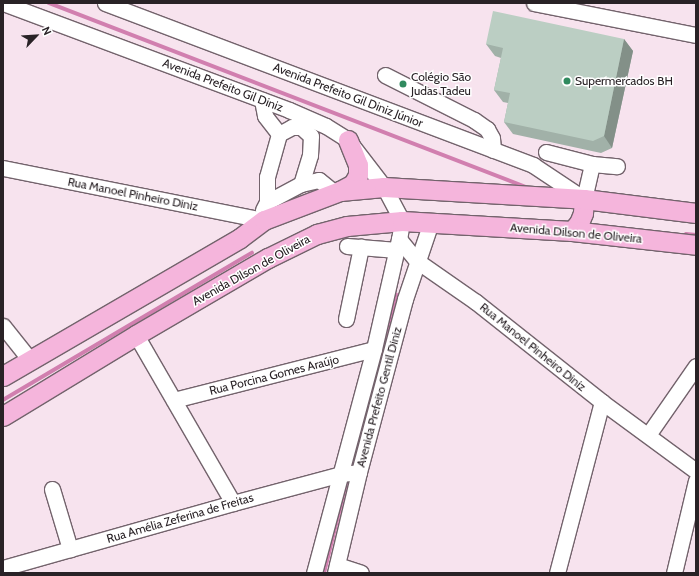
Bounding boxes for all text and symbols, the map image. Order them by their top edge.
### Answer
north arrow [16,16,56,56]
text: N [39,24,55,37]
street label: Avenida Prefeito Gil Diniz [161,55,285,115]
street label: Avenida Prefeito Gil Diniz Júnior [271,60,425,130]
place label: Colégio São Judas Tadeu [411,70,471,98]
place label: Supermercados BH [575,74,673,88]
marker: Supermercados BH [562,76,572,86]
marker: Colégio São Judas Tadeu [398,79,408,89]
street label: Rua Manoel Pinheiro Diniz [67,174,199,214]
street label: Avenida Dilson de Oliveira [509,220,643,246]
street label: Avenida Dilson de Oliveira [190,232,312,308]
street label: Rua Manoel Pinheiro Diniz [477,300,589,394]
street label: Avenida Prefeito Gentil Diniz [353,325,405,469]
street label: Rua Porcina Gomes Araújo [208,352,340,398]
street label: Rua Amélia Zeferina de Freitas [105,490,255,546]

